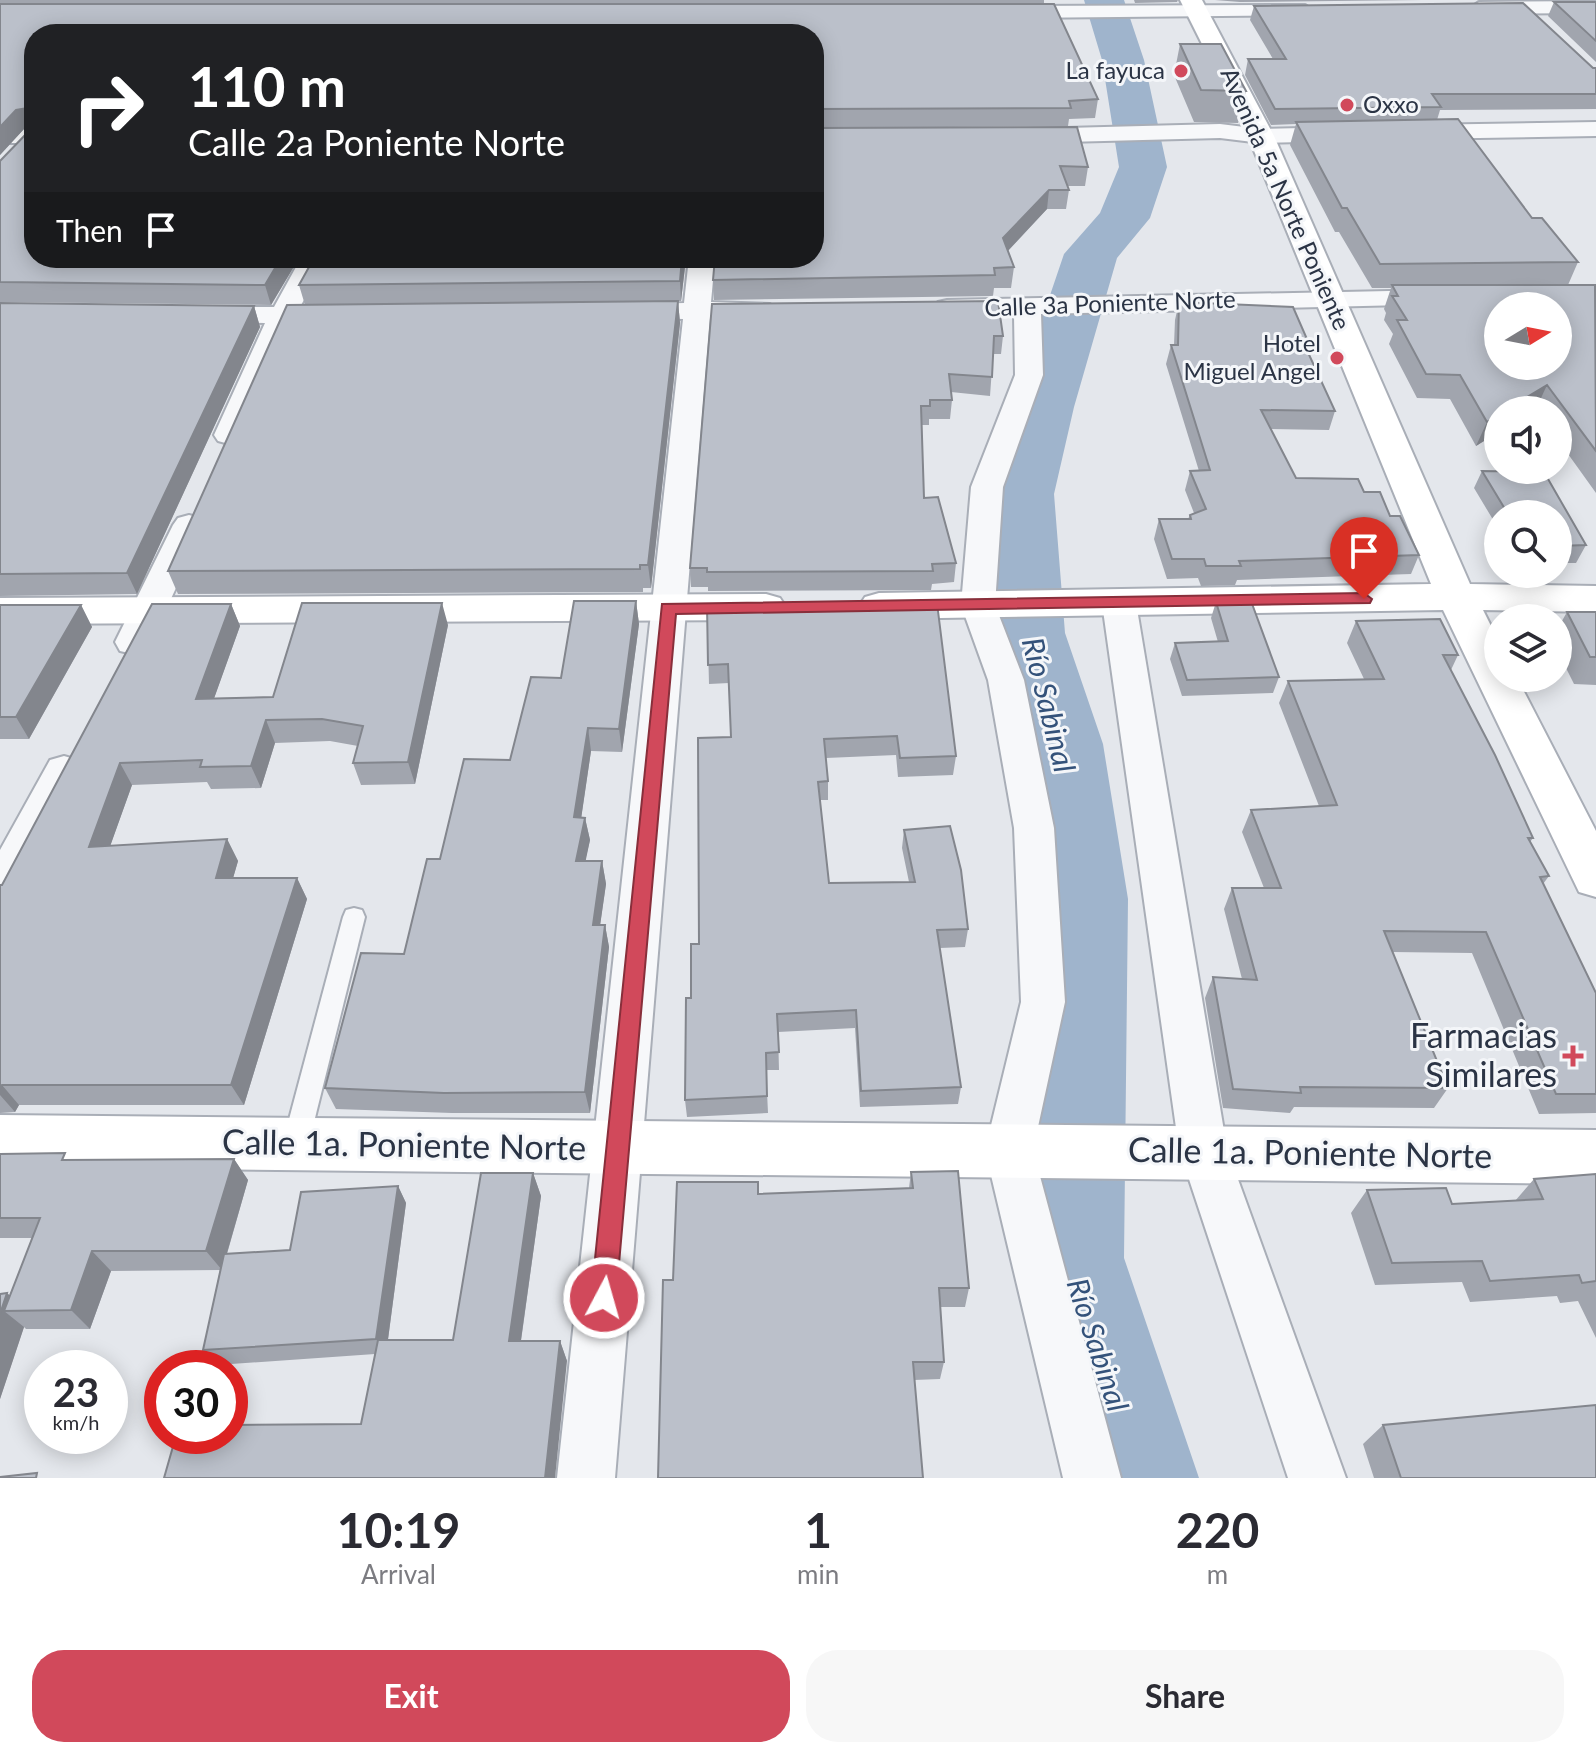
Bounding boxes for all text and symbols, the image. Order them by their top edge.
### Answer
text: 110 m [188,52,346,119]
place label: La fayuca [1065,55,1165,84]
icon: right [56,56,160,160]
marker: La fayuca [1172,62,1190,80]
street label: Avenida 5a Norte Poniente [1215,63,1357,334]
place label: Oxxo [1363,89,1419,118]
marker: Oxxo [1338,96,1356,114]
text: Calle 2a Poniente Norte [188,120,565,164]
icon: arrive [139,208,183,252]
text: Then [56,212,123,248]
street label: Calle 3a Poniente Norte [984,284,1236,321]
north arrow [1484,292,1572,380]
map controls [1484,292,1572,692]
place label: Hotel Miguel Angel [1183,328,1321,385]
marker: Hotel Miguel Angel [1328,349,1346,367]
button: sound [1484,396,1572,484]
button: search [1484,500,1572,588]
pin [1330,517,1398,599]
icon: arrive [1342,529,1386,573]
button: layers [1484,604,1572,692]
water label: Río Sabinal [1016,633,1084,776]
place label: Farmacias Similares [1410,1014,1557,1094]
marker: Farmacias Similares [1564,1047,1582,1065]
street label: Calle 1a. Poniente Norte [222,1120,586,1167]
street label: Calle 1a. Poniente Norte [1128,1128,1492,1175]
position arrow [562,1256,646,1340]
water label: Río Sabinal [1060,1273,1137,1416]
speed limit sign: 30 [144,1350,248,1454]
text: 23 [53,1368,99,1416]
text: km/h [53,1410,99,1434]
text: 10:19 [337,1501,460,1558]
text: 1 [804,1501,832,1558]
text: 220 [1176,1501,1259,1558]
text: Arrival [361,1558,436,1590]
text: min [797,1558,839,1590]
text: m [1207,1558,1228,1590]
button: Exit [32,1650,790,1742]
button: Share [806,1650,1564,1742]

